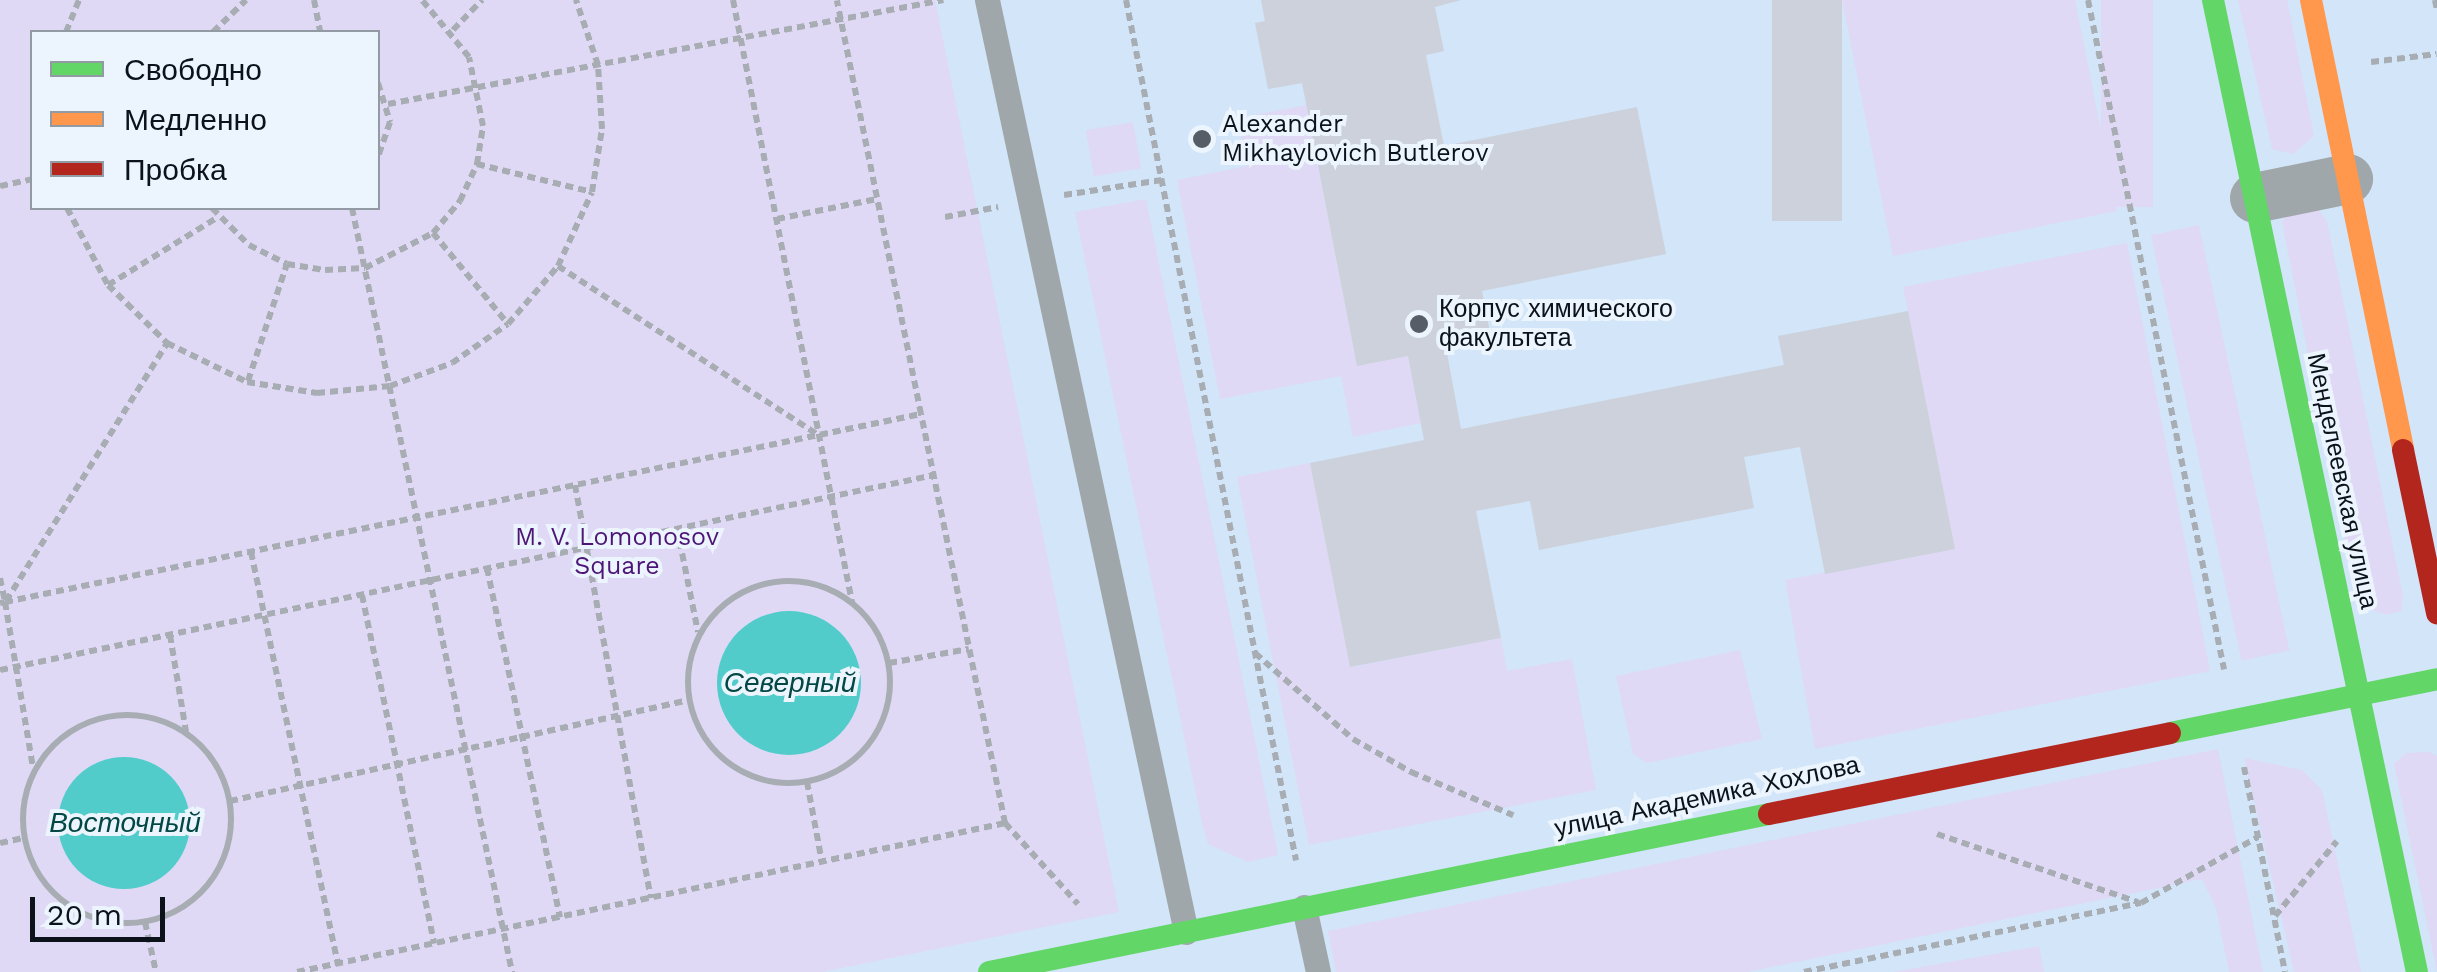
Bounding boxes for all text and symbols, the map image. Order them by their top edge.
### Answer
legend [30,30,380,210]
text: Свободно [124,52,262,87]
text: Медленно [124,102,267,137]
place label: Alexander Mikhaylovich Butlerov [1222,110,1488,169]
marker: Alexander Mikhaylovich Butlerov [1191,128,1213,150]
text: Пробка [124,152,227,187]
place label: Корпус химического факультета [1439,295,1673,354]
marker: Корпус химического факультета [1408,313,1430,335]
street label: Менделеевская улица [2300,350,2384,612]
park label: M. V. Lomonosov Square [514,523,720,582]
water label: Северный [724,666,856,700]
street label: улица Академика Хохлова [1552,750,1862,844]
water label: Восточный [49,806,201,840]
scale bar [35,877,170,939]
text: 20 m [47,897,122,932]

